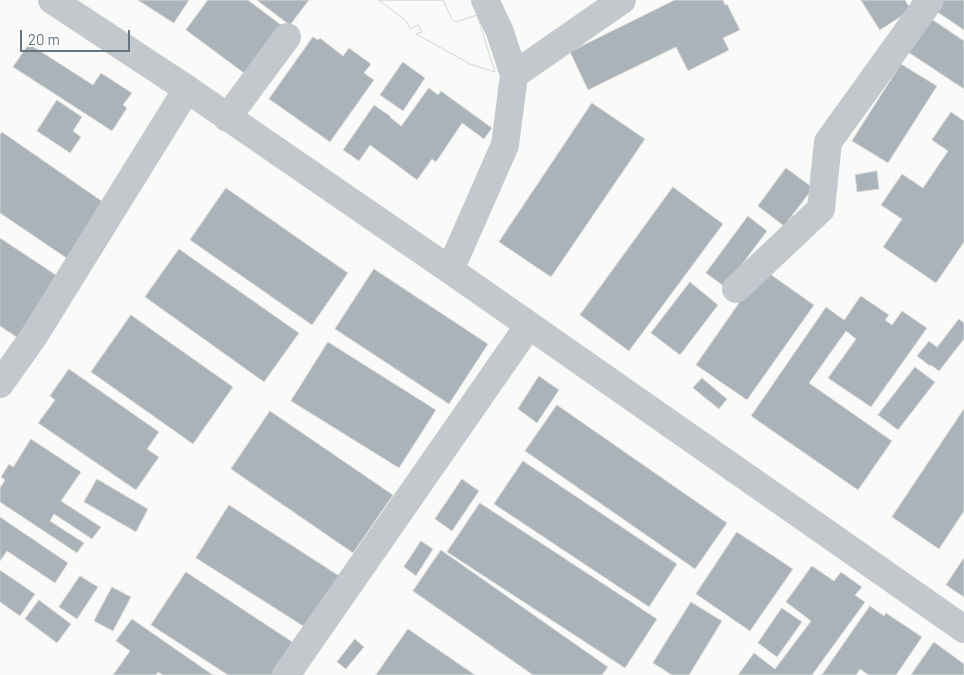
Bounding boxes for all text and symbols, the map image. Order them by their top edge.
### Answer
scale bar [22,20,132,52]
text: 20 m [28,30,60,48]

